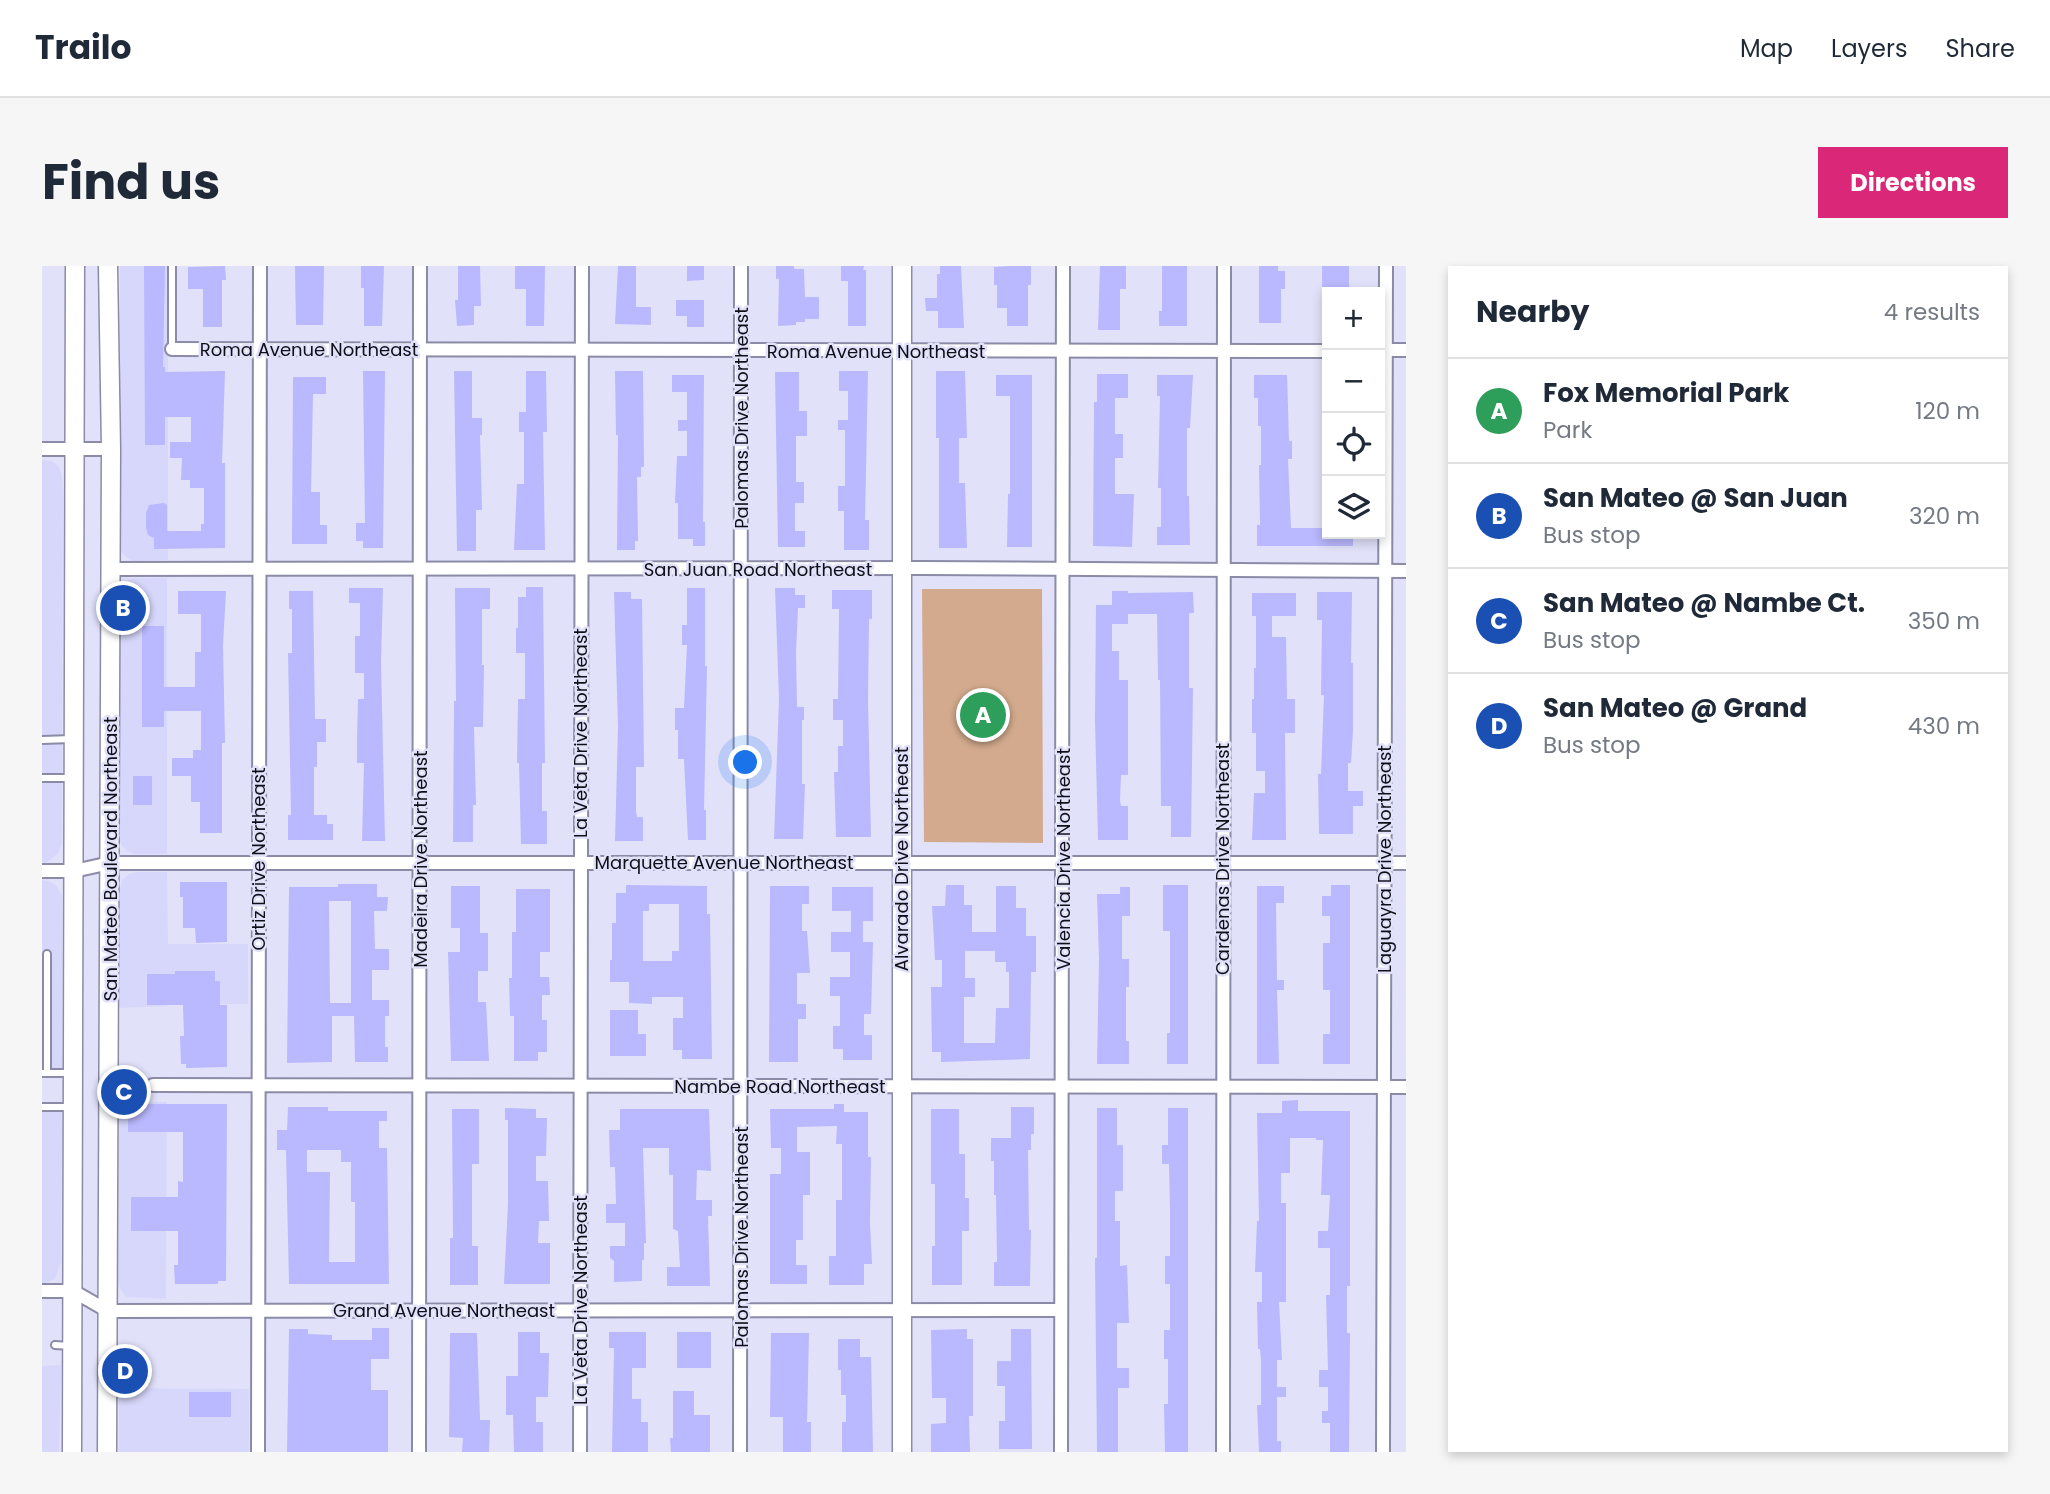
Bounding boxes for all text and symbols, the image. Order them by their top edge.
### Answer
text: Trailo [35,24,132,71]
text: Map [1740,32,1793,65]
text: Layers [1831,32,1907,65]
text: Share [1945,32,2015,65]
button: Directions [1818,147,2008,218]
text: Find us [42,148,220,216]
map controls [1322,287,1385,539]
button: + [1322,287,1385,350]
text: Nearby [1476,290,1590,333]
text: 4 results [1884,296,1980,328]
street label: Palomas Drive Northeast [729,307,754,529]
street label: Roma Avenue Northeast [200,337,418,362]
street label: Roma Avenue Northeast [767,339,985,364]
button: − [1322,350,1385,413]
text: Fox Memorial Park [1543,375,1789,411]
text: A [1491,395,1507,427]
text: 120 m [1915,395,1980,427]
button: locate [1322,413,1385,476]
text: Park [1543,414,1592,446]
button: layers [1322,476,1385,539]
text: San Mateo @ San Juan [1543,480,1848,516]
text: B [1491,500,1507,532]
text: 320 m [1909,500,1980,532]
text: Bus stop [1543,519,1641,551]
street label: San Juan Road Northeast [644,557,872,582]
pin: B [100,582,146,634]
text: San Mateo @ Nambe Ct. [1543,585,1865,621]
text: C [1490,605,1508,637]
text: 350 m [1908,605,1980,637]
text: Bus stop [1543,624,1641,656]
street label: La Veta Drive Northeast [568,628,593,838]
pin: A [960,689,1006,741]
text: San Mateo @ Grand [1543,690,1807,726]
text: D [1491,710,1507,742]
text: 430 m [1908,710,1980,742]
street label: San Mateo Boulevard Northeast [98,717,123,1001]
text: Bus stop [1543,729,1641,761]
street label: Cardenas Drive Northeast [1210,743,1235,975]
your location [728,745,762,779]
street label: Laguayra Drive Northeast [1372,745,1397,973]
street label: Alvarado Drive Northeast [889,747,914,971]
street label: Valencia Drive Northeast [1051,748,1076,970]
street label: Madeira Drive Northeast [408,750,433,968]
street label: Ortiz Drive Northeast [246,767,271,951]
street label: Marquette Avenue Northeast [595,850,853,875]
pin: C [101,1066,147,1118]
street label: Nambe Road Northeast [674,1074,886,1099]
street label: Palomas Drive Northeast [729,1126,754,1348]
street label: La Veta Drive Northeast [568,1195,593,1405]
street label: Grand Avenue Northeast [333,1298,555,1323]
pin: D [102,1345,148,1397]

